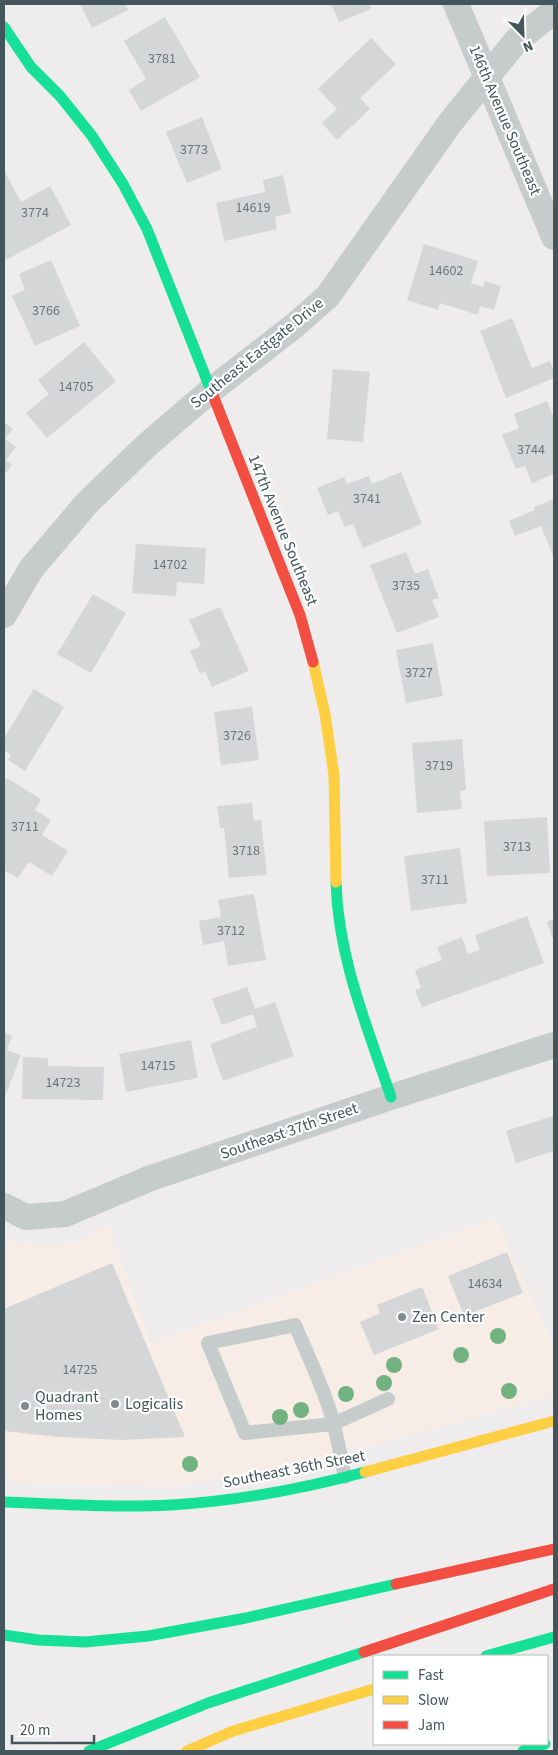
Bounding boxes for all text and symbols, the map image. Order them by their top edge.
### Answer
north arrow [498,10,548,60]
text: N [519,35,536,57]
street label: 146th Avenue Southeast [463,41,547,199]
house number: 3781 [148,49,176,69]
house number: 3773 [180,140,208,160]
house number: 14619 [236,198,270,218]
house number: 3774 [21,203,49,223]
house number: 14602 [429,261,463,281]
street label: Southeast Eastgate Drive [186,292,328,414]
house number: 3766 [32,301,60,321]
house number: 14705 [59,377,93,397]
house number: 3744 [517,440,545,460]
street label: 147th Avenue Southeast [243,451,324,609]
house number: 3741 [353,489,381,509]
house number: 14702 [153,555,187,575]
house number: 3735 [392,576,420,596]
house number: 3727 [405,663,433,683]
house number: 3726 [223,726,251,746]
house number: 3719 [425,756,453,776]
house number: 3711 [11,817,39,837]
house number: 3713 [503,837,531,857]
house number: 3718 [232,841,260,861]
house number: 3711 [421,870,449,890]
house number: 3712 [217,921,245,941]
house number: 14715 [141,1056,175,1076]
house number: 14723 [46,1073,80,1093]
street label: Southeast 37th Street [217,1097,361,1165]
house number: 14634 [468,1274,502,1294]
place label: Zen Center [412,1306,485,1328]
marker: Zen Center [396,1311,408,1323]
house number: 14725 [63,1360,97,1380]
place label: Quadrant Homes [35,1386,99,1426]
place label: Logicalis [125,1393,183,1415]
marker: Logicalis [109,1398,121,1410]
marker: Quadrant Homes [19,1400,31,1412]
street label: Southeast 36th Street [221,1444,367,1494]
legend [373,1655,548,1745]
text: Fast [418,1665,444,1686]
text: Slow [418,1690,449,1711]
scale bar [12,1712,95,1744]
text: Jam [418,1715,445,1736]
text: 20 m [20,1720,50,1741]

